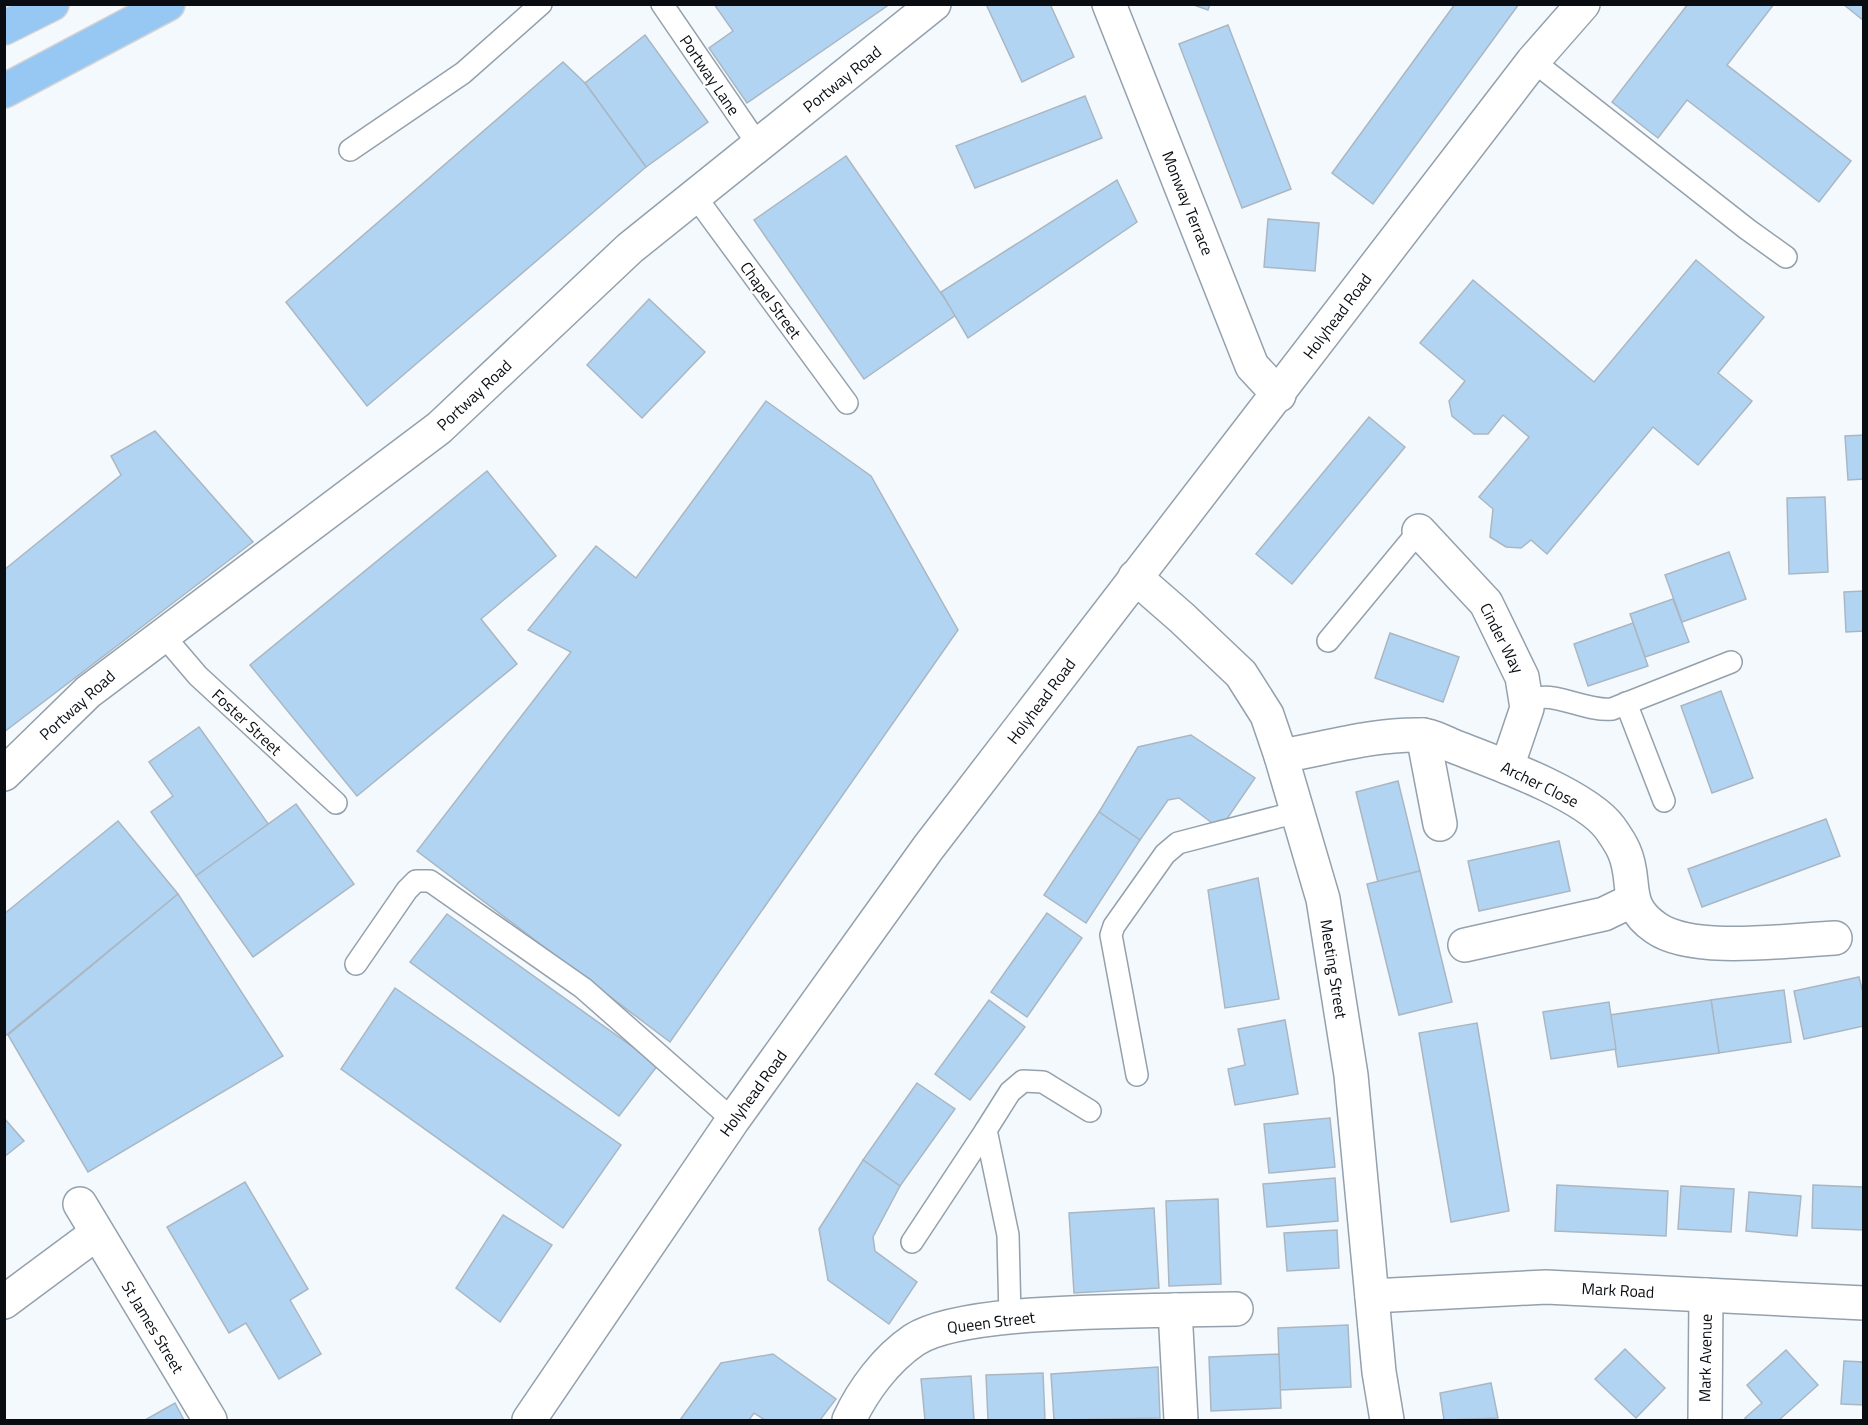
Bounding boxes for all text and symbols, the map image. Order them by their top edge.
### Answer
street label: Portway Lane [674,30,746,120]
street label: Portway Road [798,40,886,118]
street label: Monway Terrace [1156,147,1220,259]
street label: Chapel Street [735,256,807,344]
street label: Holyhead Road [1297,268,1377,364]
street label: Portway Road [431,354,517,436]
street label: Cinder Way [1474,599,1530,678]
street label: Holyhead Road [1001,653,1081,749]
street label: Portway Road [34,664,120,746]
street label: Foster Street [207,683,288,761]
street label: Archer Close [1497,755,1583,813]
street label: Meeting Street [1314,918,1354,1021]
street label: Holyhead Road [713,1045,793,1141]
street label: St James Street [116,1276,190,1378]
street label: Mark Road [1581,1276,1655,1304]
street label: Queen Street [946,1305,1037,1339]
street label: Mark Avenue [1692,1314,1718,1402]

